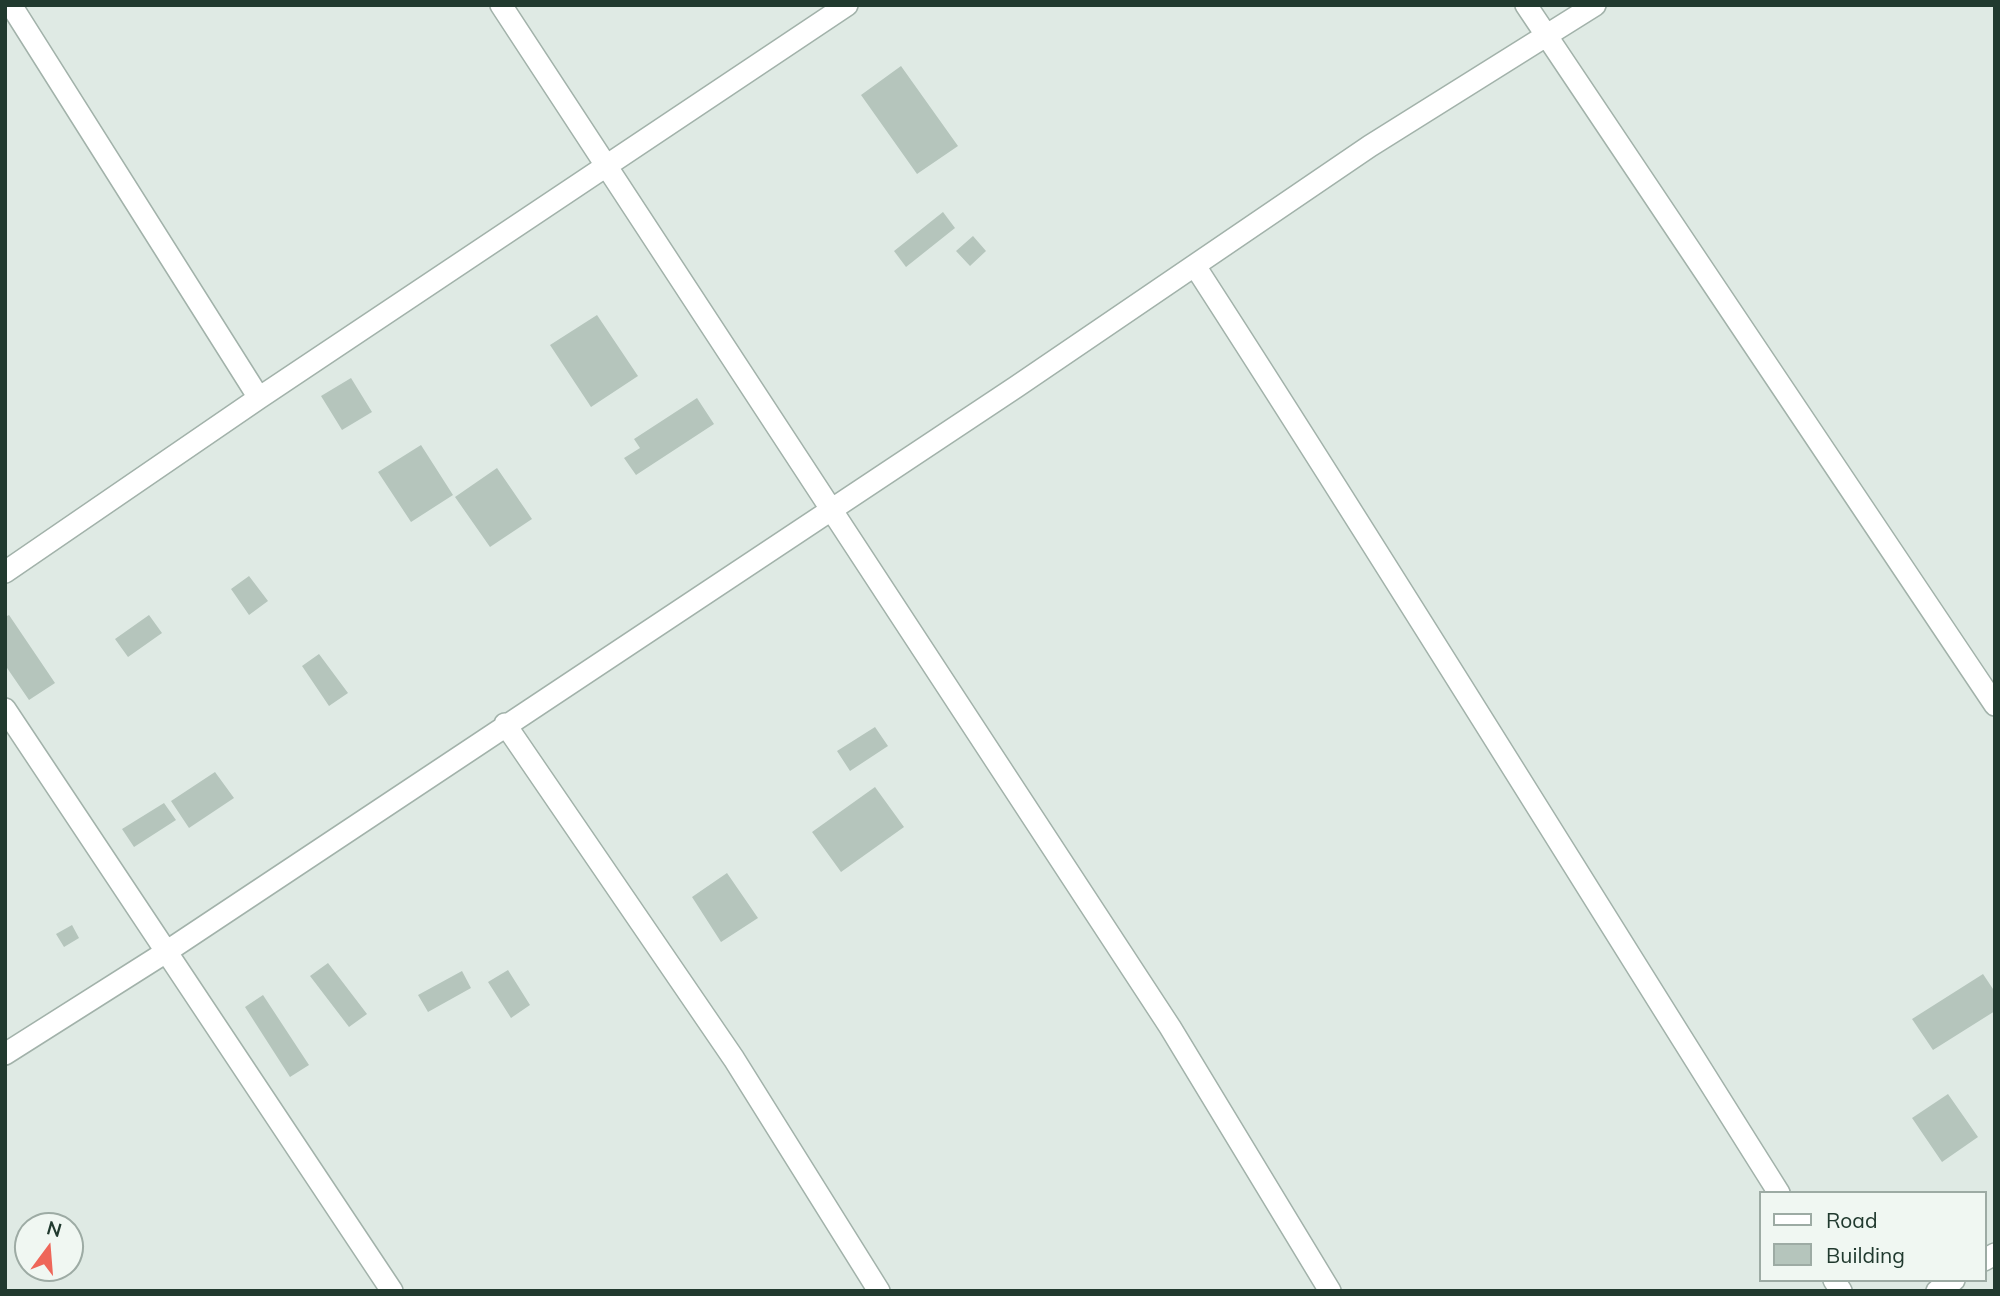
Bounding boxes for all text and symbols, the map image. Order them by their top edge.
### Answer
legend [1758,1191,1986,1282]
text: Road [1826,1207,1877,1233]
north arrow [14,1212,84,1282]
text: N [44,1215,64,1242]
text: Building [1826,1242,1905,1268]

